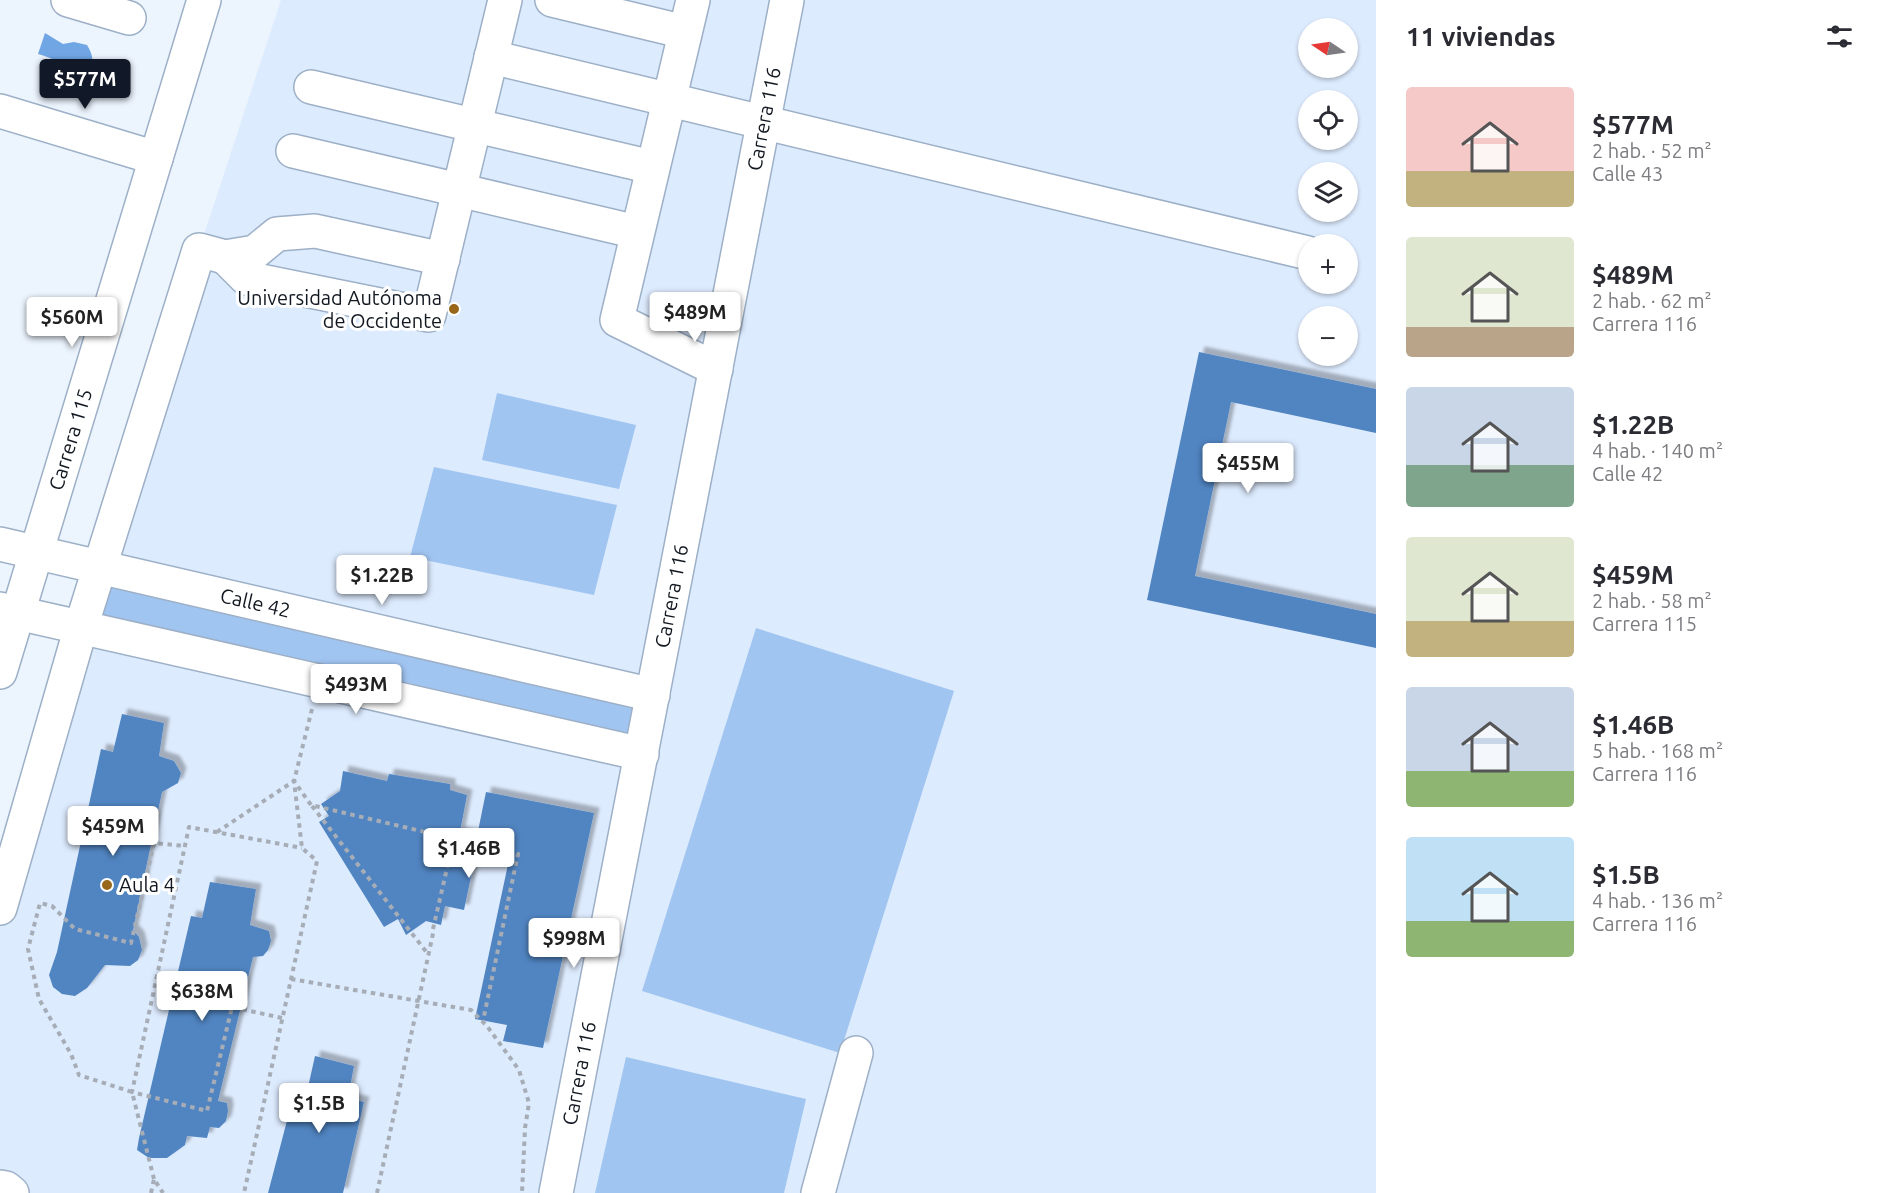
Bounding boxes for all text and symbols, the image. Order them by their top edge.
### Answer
north arrow [1298,18,1358,78]
map controls [1298,18,1358,366]
icon: filters [1823,20,1856,53]
text: 11 viviendas [1406,22,1556,51]
pin: $577M [43,59,127,110]
street label: Carrera 116 [742,65,785,173]
text: $577M [54,67,116,90]
button: locate [1298,90,1358,150]
text: $577M [1592,110,1674,139]
icon: home [1454,111,1526,183]
text: 2 hab. · 52 m² [1592,139,1712,162]
button: layers [1298,162,1358,222]
text: Calle 43 [1592,162,1663,185]
button: + [1298,234,1358,294]
text: $489M [1592,260,1674,289]
icon: home [1454,261,1526,333]
place label: Universidad Autónoma de Occidente [237,286,442,332]
text: 2 hab. · 62 m² [1592,289,1712,312]
pin: $489M [653,292,737,343]
pin: $560M [30,297,114,348]
text: $489M [664,300,726,323]
marker: Universidad Autónoma de Occidente [447,302,461,316]
text: $560M [41,305,103,328]
button: − [1298,306,1358,366]
text: Carrera 116 [1592,312,1697,335]
street label: Carrera 115 [44,386,96,493]
text: $1.22B [1592,410,1674,439]
icon: home [1454,411,1526,483]
text: 4 hab. · 140 m² [1592,439,1723,462]
pin: $455M [1206,443,1290,494]
text: $455M [1217,451,1279,474]
text: Calle 42 [1592,462,1663,485]
street label: Carrera 116 [650,542,692,650]
pin: $1.22B [333,555,431,606]
text: $459M [1592,560,1674,589]
icon: home [1454,561,1526,633]
text: $1.22B [350,563,414,586]
street label: Calle 42 [218,583,293,622]
text: 2 hab. · 58 m² [1592,589,1712,612]
text: Carrera 115 [1592,612,1697,635]
pin: $493M [314,664,398,715]
text: $493M [325,672,387,695]
text: $1.46B [1592,710,1674,739]
icon: home [1454,711,1526,783]
text: 5 hab. · 168 m² [1592,739,1723,762]
text: Carrera 116 [1592,762,1697,785]
pin: $459M [71,806,155,857]
text: $459M [82,814,144,837]
pin: $1.46B [420,828,518,879]
text: $1.46B [437,836,501,859]
text: $1.5B [1592,860,1660,889]
icon: home [1454,861,1526,933]
place label: Aula 4 [119,873,175,896]
marker: Aula 4 [100,878,114,892]
text: 4 hab. · 136 m² [1592,889,1723,912]
text: Carrera 116 [1592,912,1697,935]
pin: $998M [532,918,616,969]
text: $998M [543,926,605,949]
pin: $638M [160,971,244,1022]
text: $638M [171,979,233,1002]
street label: Carrera 116 [557,1019,600,1127]
pin: $1.5B [277,1083,361,1134]
text: $1.5B [293,1091,345,1114]

